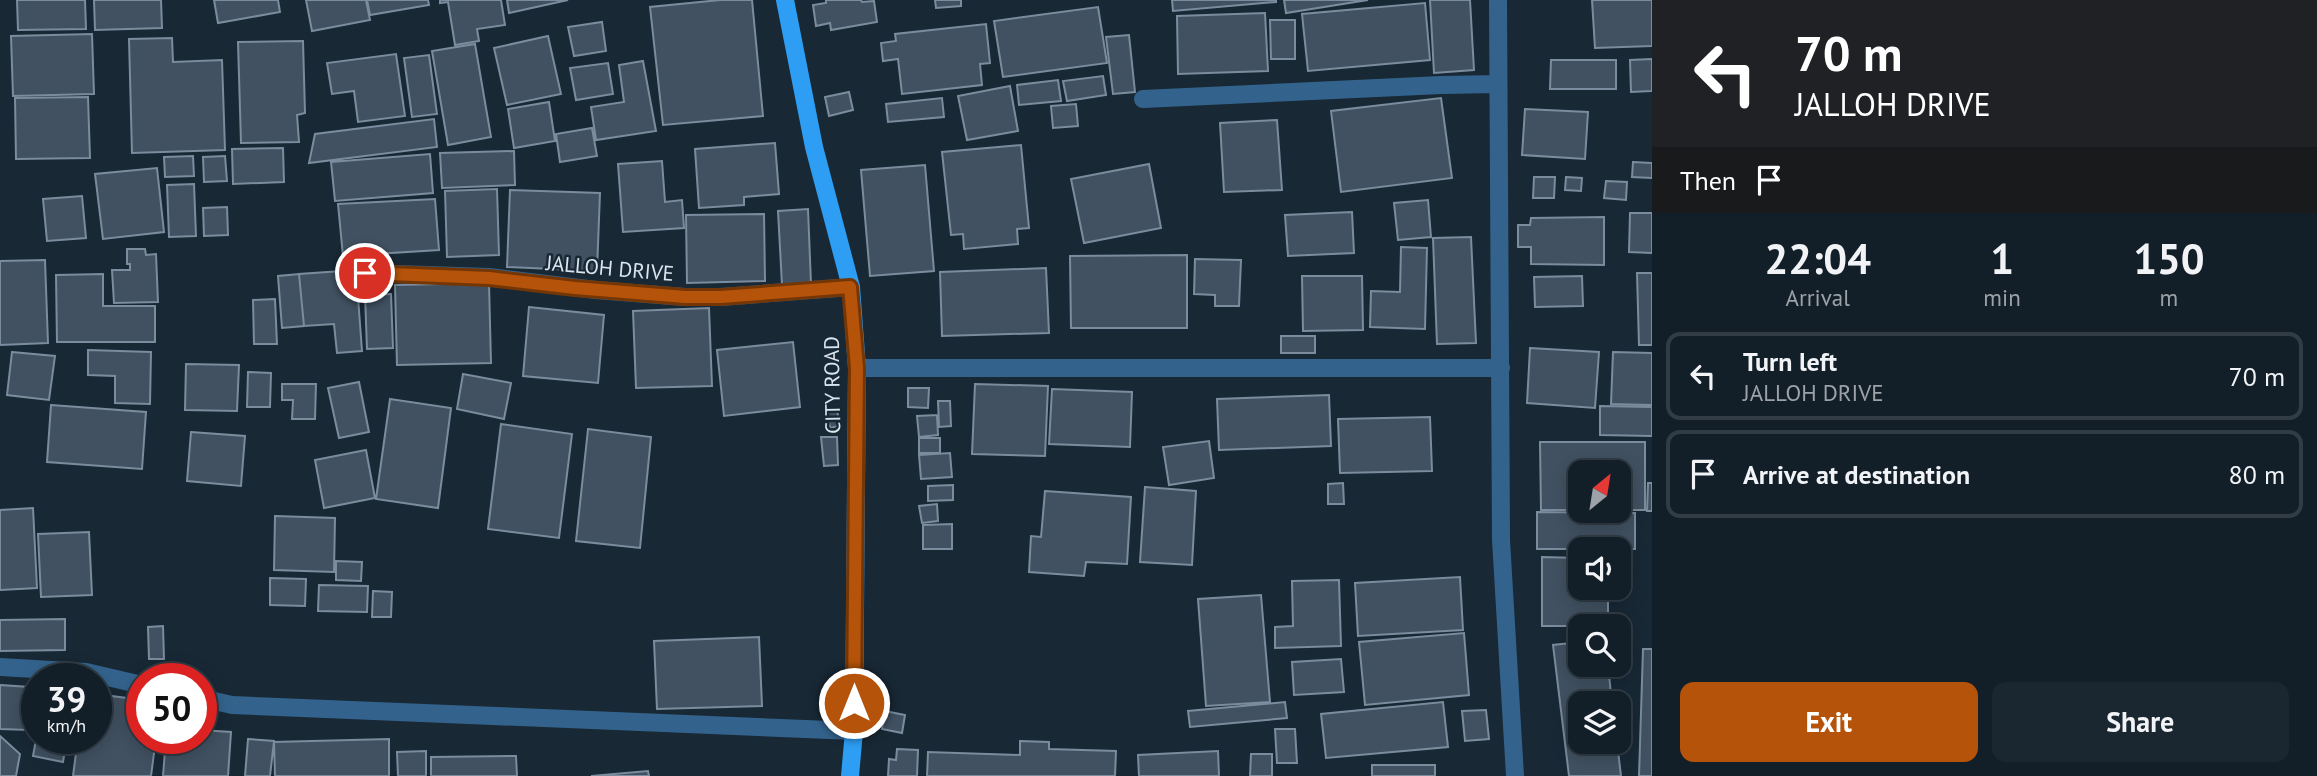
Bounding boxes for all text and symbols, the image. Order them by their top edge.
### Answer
text: 70 m [1795,21,1902,85]
icon: left [1680,28,1771,119]
text: JALLOH DRIVE [1795,83,1991,125]
icon: arrive [1750,161,1788,199]
text: Then [1680,164,1736,197]
text: 22:04 [1764,231,1871,286]
text: 1 [1990,231,2014,286]
text: 150 [2133,231,2205,286]
pin [335,243,395,303]
street label: JALLOH DRIVE [544,249,675,287]
icon: arrive [346,254,384,292]
text: Arrival [1785,283,1850,312]
text: min [1983,283,2021,312]
text: m [2160,283,2178,312]
street label: CITY ROAD [818,336,846,434]
text: Turn left [1743,345,1837,378]
icon: left [1684,357,1722,395]
text: 70 m [2229,360,2285,393]
text: JALLOH DRIVE [1743,378,1884,407]
icon: arrive [1684,455,1722,493]
text: Arrive at destination [1743,458,1970,491]
text: 80 m [2229,458,2285,491]
north arrow [1568,460,1631,523]
map controls [1568,460,1631,754]
button: sound [1568,537,1631,600]
button: search [1568,614,1631,677]
speed limit sign: 50 [126,663,217,754]
position arrow [817,666,891,740]
text: 39 [47,676,86,722]
button: Exit [1680,682,1978,762]
button: Share [1992,682,2289,762]
button: layers [1568,691,1631,754]
text: km/h [47,714,86,737]

